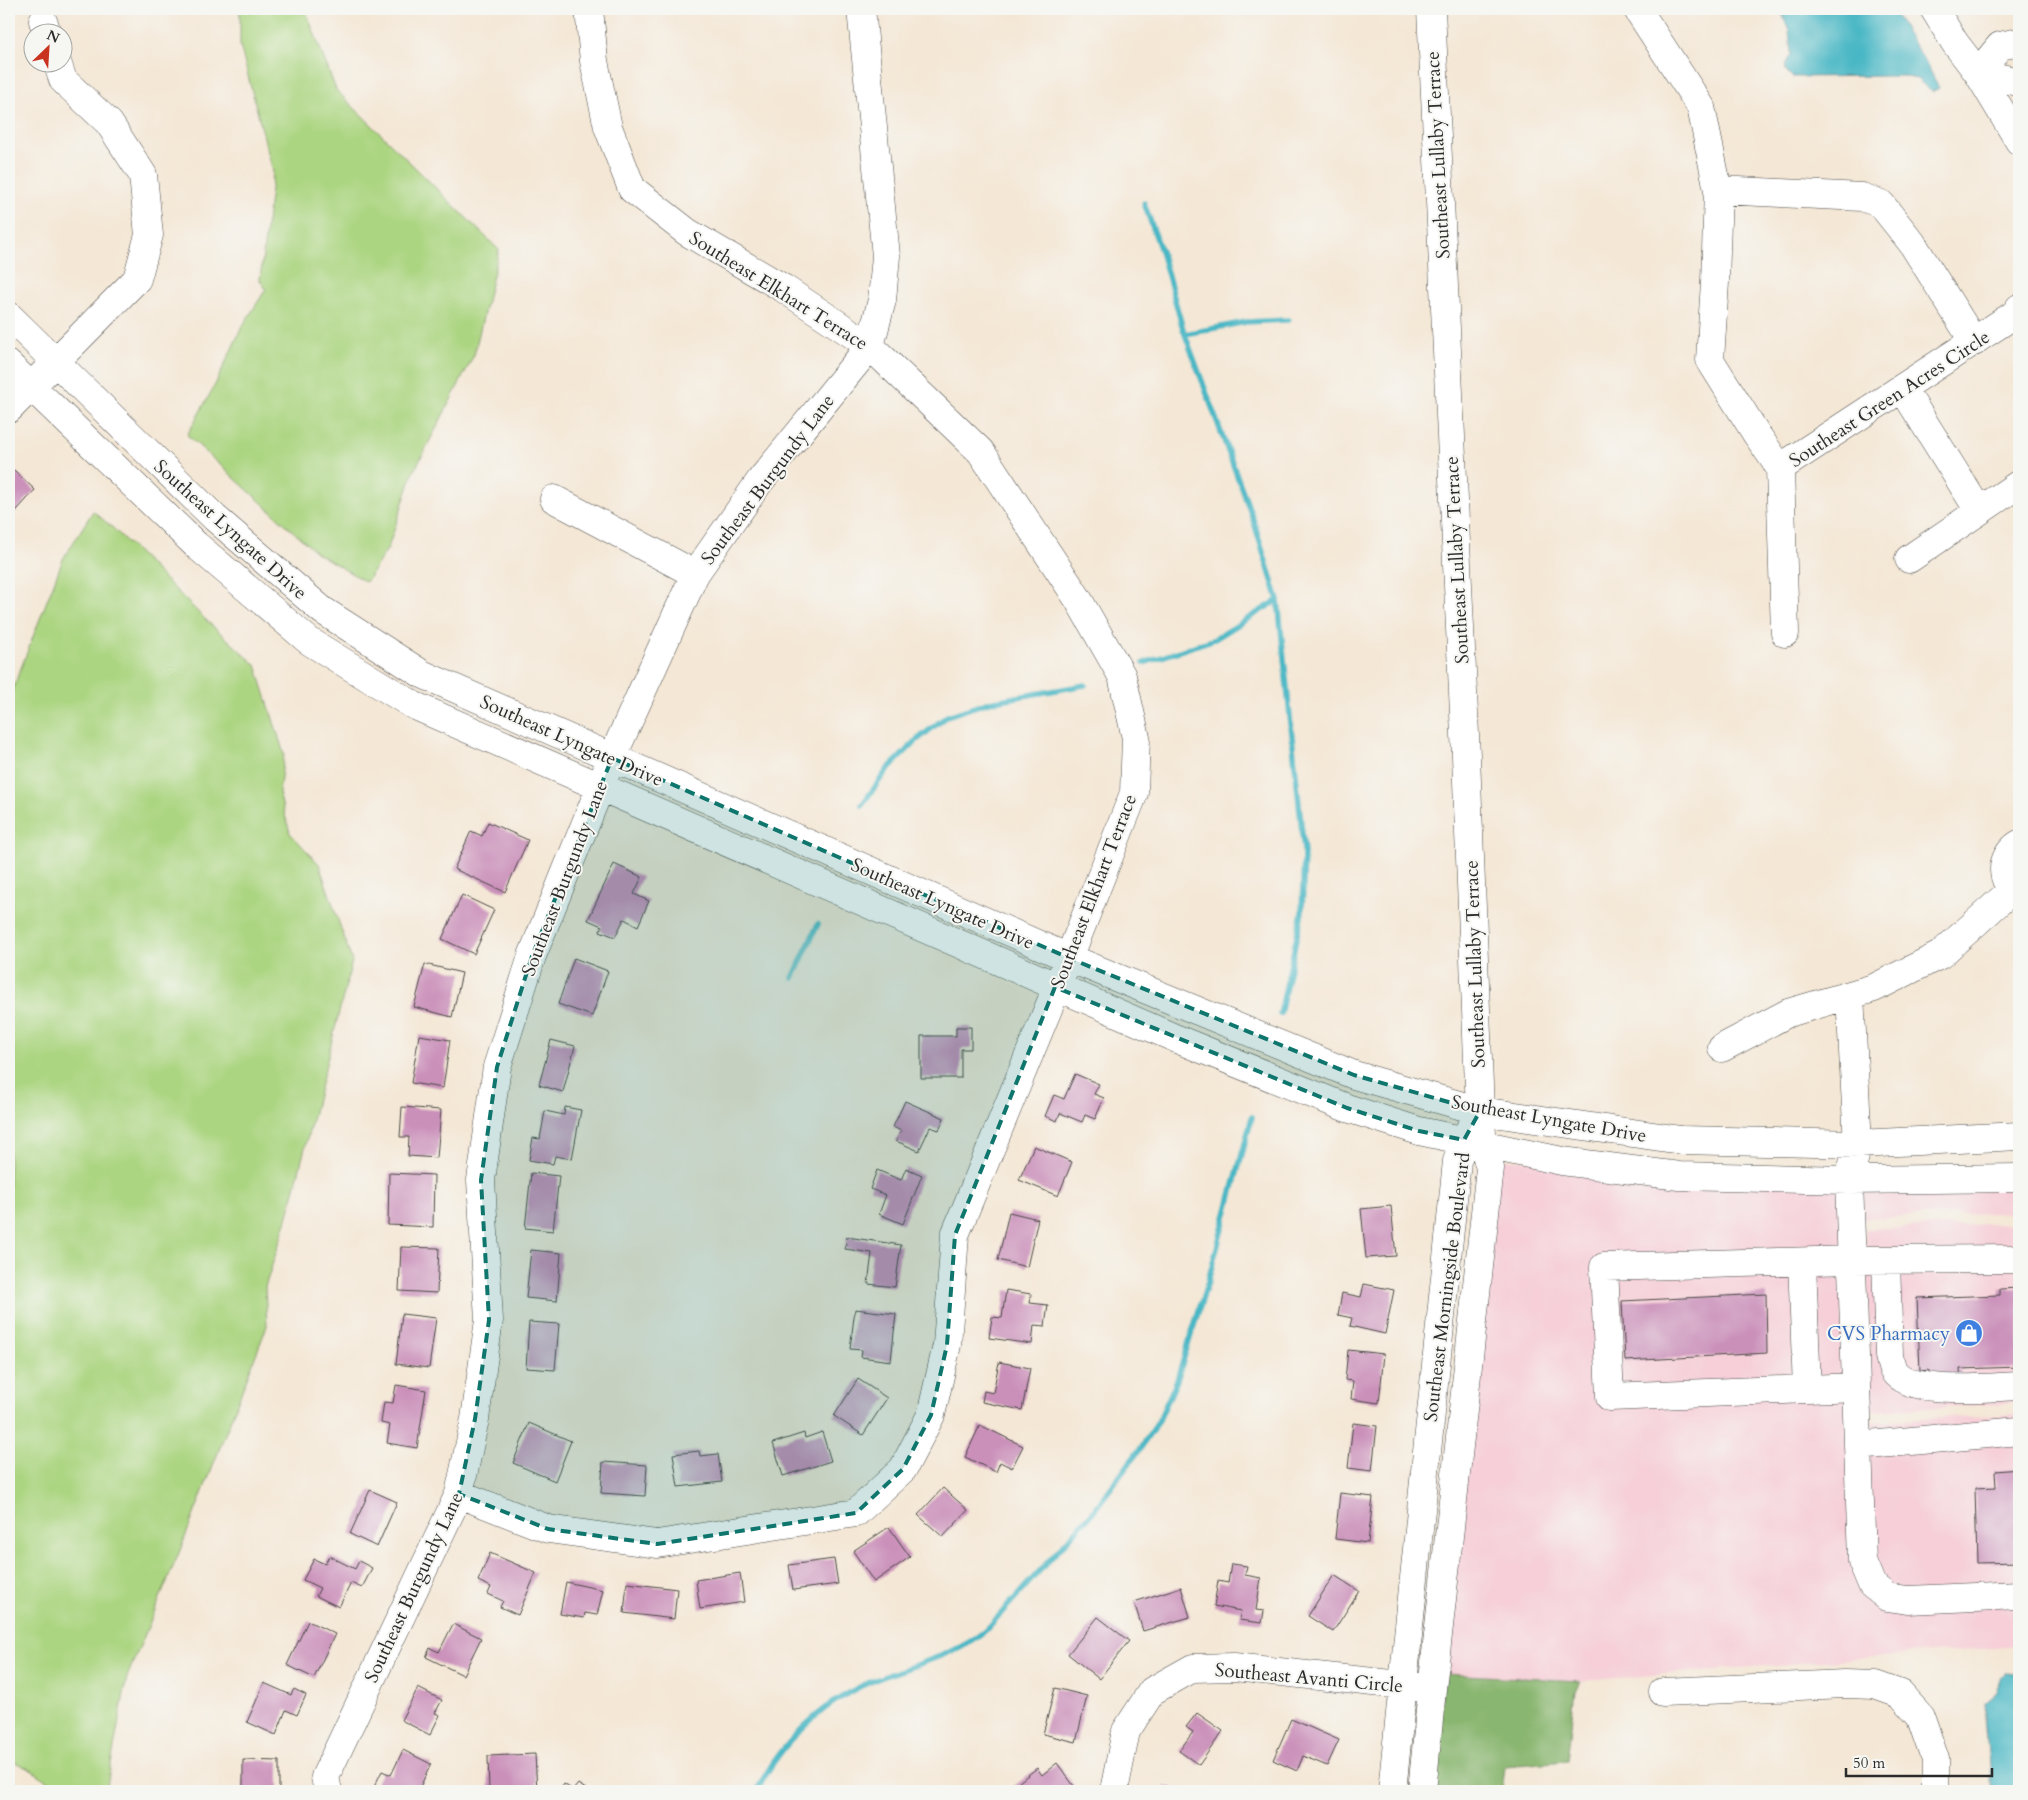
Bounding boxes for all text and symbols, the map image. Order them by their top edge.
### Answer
north arrow [22,22,72,72]
text: N [44,25,63,48]
street label: Southeast Lullaby Terrace [1420,50,1456,259]
street label: Southeast Elkhart Terrace [684,225,873,357]
street label: Southeast Green Acres Circle [1784,324,1995,474]
street label: Southeast Burgundy Lane [695,389,841,570]
street label: Southeast Lyngate Drive [148,454,313,606]
street label: Southeast Lullaby Terrace [1439,455,1475,664]
street label: Southeast Lyngate Drive [476,689,667,793]
street label: Southeast Burgundy Lane [516,777,614,980]
street label: Southeast Elkhart Terrace [1045,790,1143,992]
street label: Southeast Lyngate Drive [847,852,1038,956]
street label: Southeast Lullaby Terrace [1458,860,1492,1068]
street label: Southeast Lyngate Drive [1449,1089,1648,1149]
street label: Southeast Morningside Boulevard [1418,1151,1476,1423]
shop icon: CVS Pharmacy [1954,1318,1984,1348]
place label: CVS Pharmacy [1827,1321,1950,1347]
street label: Southeast Burgundy Lane [358,1488,470,1687]
street label: Southeast Avanti Circle [1214,1657,1404,1699]
scale bar [1846,1745,1992,1777]
text: 50 m [1853,1753,1885,1773]

